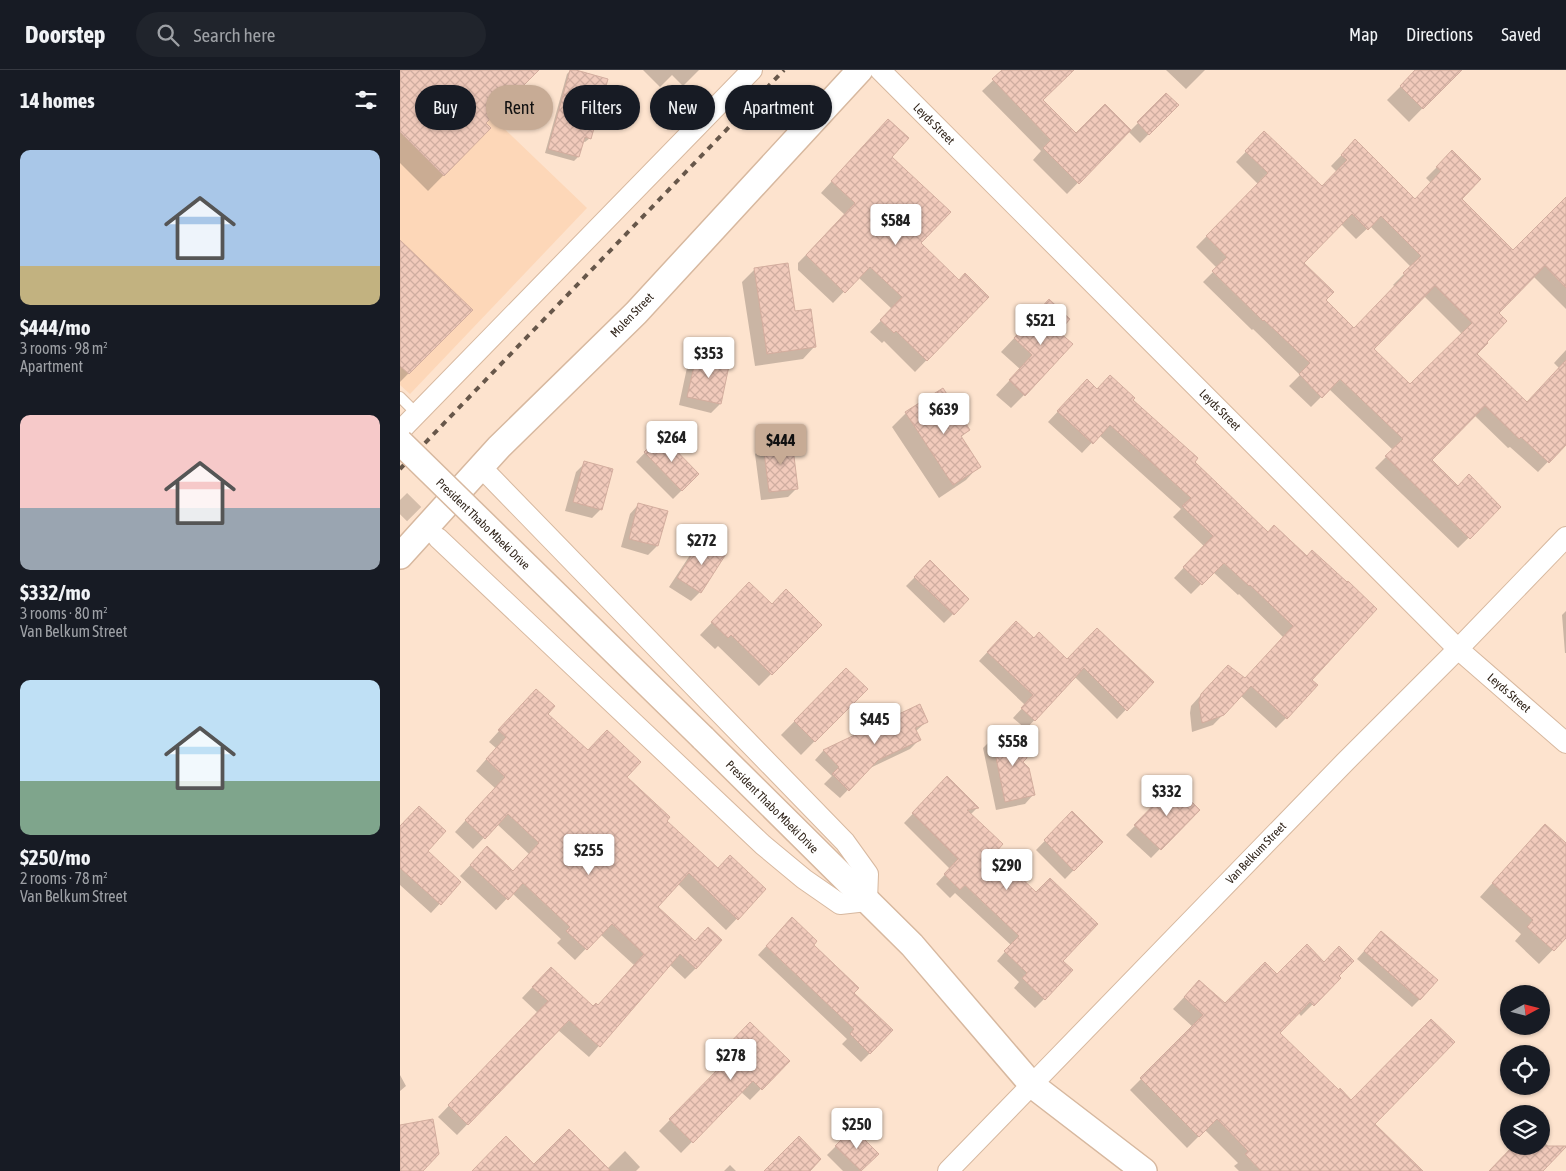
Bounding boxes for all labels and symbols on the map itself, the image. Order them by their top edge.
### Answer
street label: Leyds Street [910,100,958,148]
pin: $584 [866,204,926,246]
street label: Molen Street [608,290,657,340]
pin: $521 [1011,304,1071,346]
pin: $353 [679,336,739,379]
street label: Leyds Street [1196,386,1244,434]
pin: $639 [914,392,974,435]
pin: $264 [642,420,702,463]
pin: $444 [751,424,811,466]
street label: President Thabo Mbeki Drive [433,476,533,572]
pin: $272 [672,524,732,566]
street label: Leyds Street [1485,670,1534,716]
pin: $445 [845,702,905,745]
pin: $558 [983,724,1043,767]
street label: President Thabo Mbeki Drive [723,758,821,856]
pin: $332 [1137,774,1197,817]
street label: Van Belkum Street [1223,819,1289,887]
pin: $255 [559,834,619,876]
pin: $290 [977,848,1037,891]
north arrow [1500,985,1550,1035]
pin: $278 [701,1038,761,1081]
pin: $250 [827,1108,887,1150]

